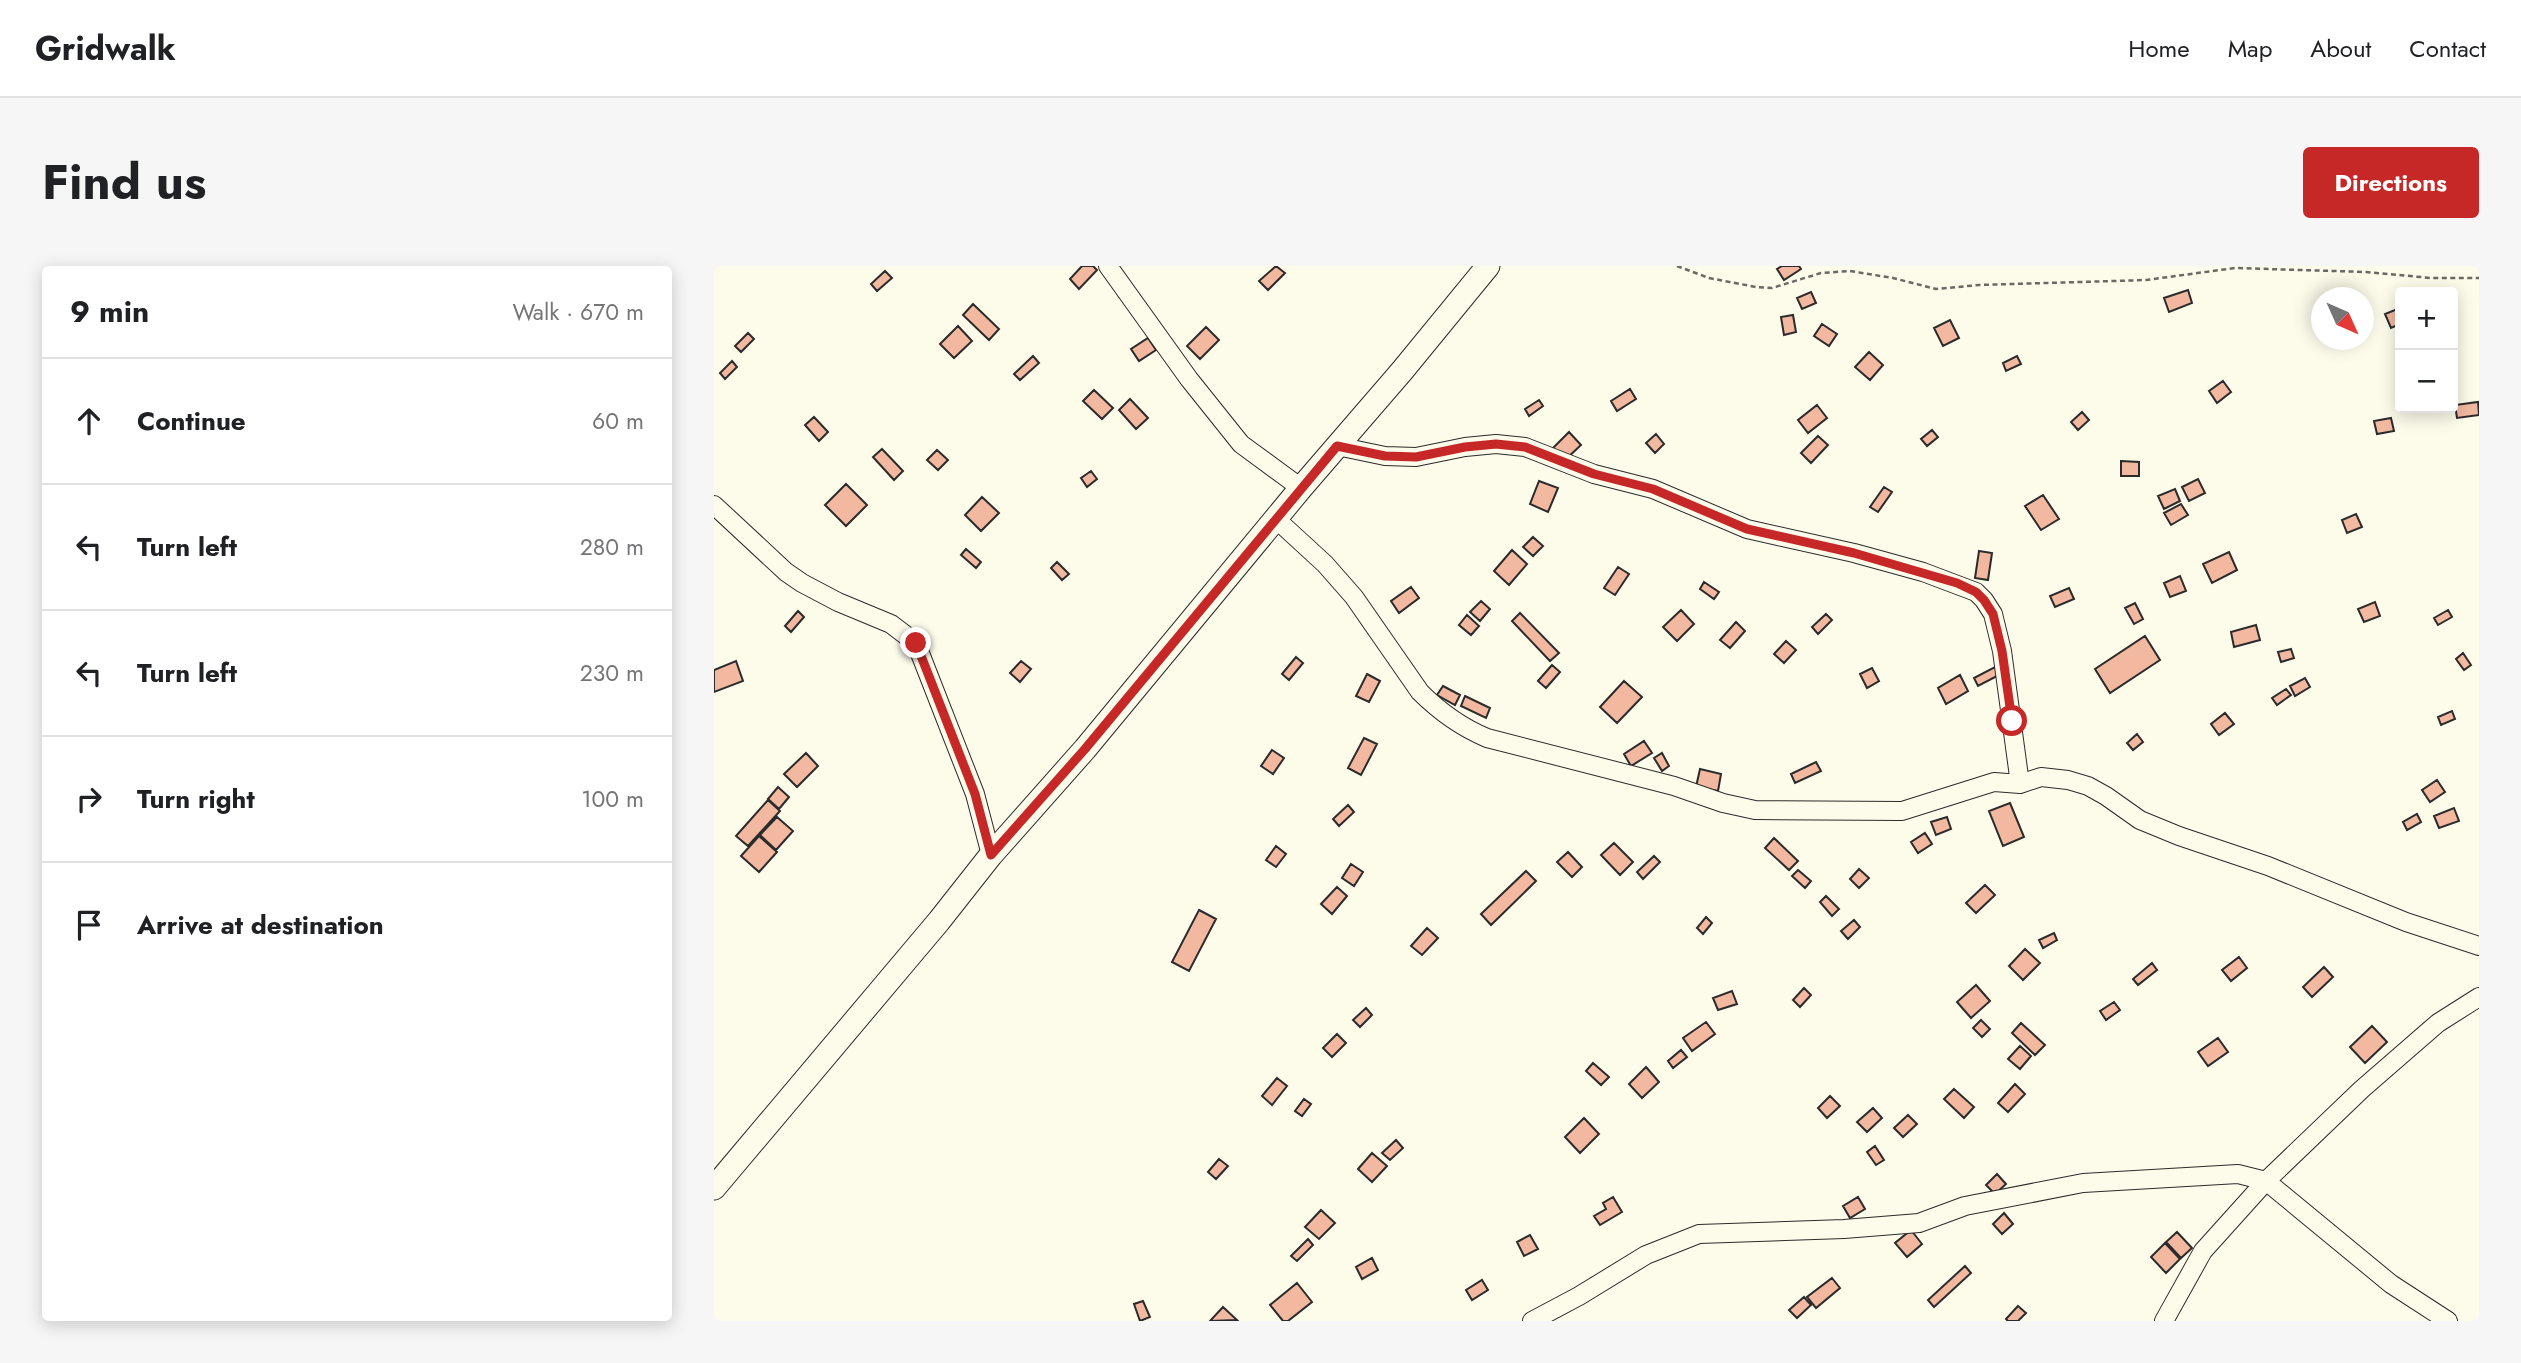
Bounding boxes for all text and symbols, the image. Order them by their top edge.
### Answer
text: Gridwalk [35,25,176,72]
text: Home [2128,31,2190,66]
text: Map [2228,31,2272,66]
text: About [2310,31,2371,66]
text: Contact [2409,31,2486,66]
text: Find us [42,147,206,217]
button: Directions [2303,147,2479,218]
north arrow [2311,287,2374,350]
map controls [2395,287,2458,413]
button: + [2395,287,2458,350]
text: 9 min [70,290,149,333]
text: Walk · 670 m [512,295,644,329]
button: − [2395,350,2458,413]
icon: ahead [70,402,108,440]
text: Continue [137,402,246,440]
text: 60 m [592,404,644,438]
icon: left [70,528,108,566]
text: Turn left [137,528,237,566]
text: 280 m [580,530,644,564]
route end [900,627,931,658]
icon: left [70,654,108,692]
text: Turn left [137,654,237,692]
text: 230 m [580,656,644,690]
route start [1996,705,2027,736]
icon: right [70,780,108,818]
text: Turn right [137,780,255,818]
text: 100 m [581,782,644,816]
icon: arrive [70,906,108,944]
text: Arrive at destination [137,906,384,944]

